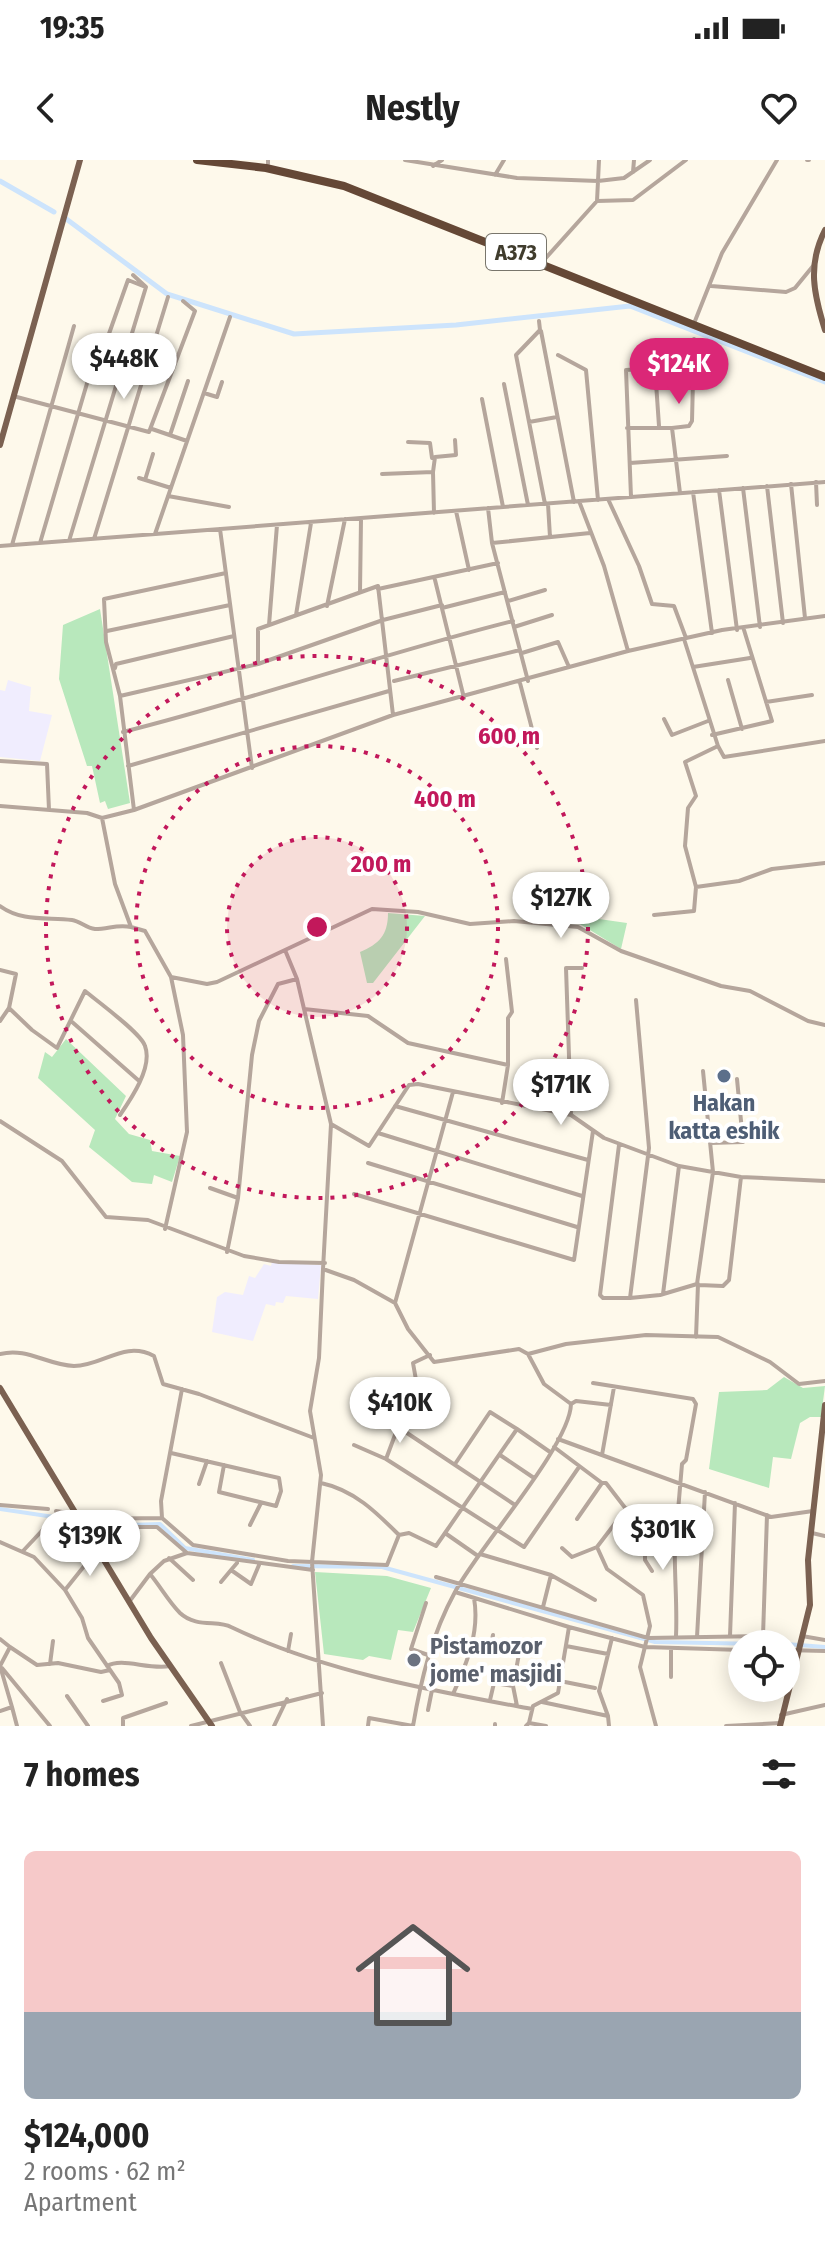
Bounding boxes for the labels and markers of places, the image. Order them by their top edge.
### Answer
pin: $448K [68,333,180,401]
pin: $124K [623,338,735,406]
pin: $127K [505,872,617,940]
centre of rings [303,913,331,941]
pin: $171K [505,1059,617,1127]
marker: Hakan katta eshik [715,1067,733,1085]
place label: Hakan katta eshik [668,1089,780,1145]
pin: $410K [344,1377,456,1445]
pin: $301K [607,1504,719,1572]
pin: $139K [34,1510,146,1578]
place label: Pistamozor jome' masjidi [428,1632,562,1688]
marker: Pistamozor jome' masjidi [405,1651,423,1669]

